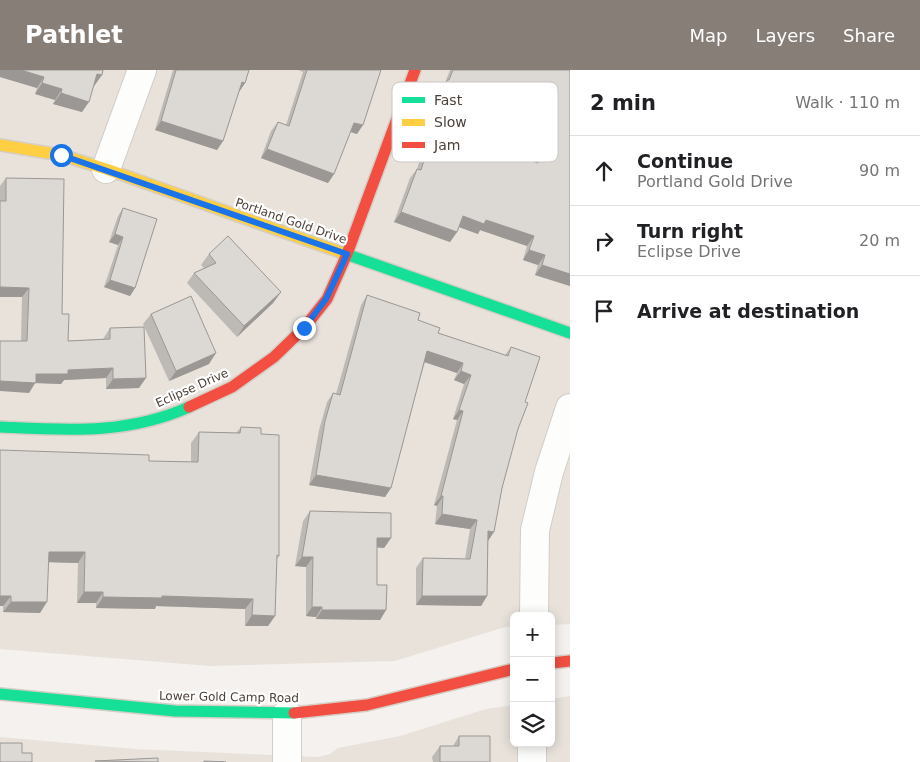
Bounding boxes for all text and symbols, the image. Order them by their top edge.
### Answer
text: Pathlet [25,21,123,49]
text: Map [689,25,727,46]
text: Layers [755,25,815,46]
text: Share [843,25,895,46]
legend [392,82,558,162]
text: 2 min [590,91,656,115]
text: Fast [434,92,463,108]
text: Walk · 110 m [795,93,900,112]
text: Slow [434,114,467,130]
text: Jam [433,137,460,153]
route start [50,144,73,167]
text: Continue [637,150,733,172]
icon: ahead [590,157,618,185]
text: 90 m [859,161,900,180]
text: Portland Gold Drive [637,172,793,191]
street label: Portland Gold Drive [233,195,349,247]
text: Turn right [637,220,743,242]
icon: right [590,227,618,255]
text: 20 m [859,231,900,250]
text: Eclipse Drive [637,242,741,261]
icon: arrive [590,297,618,325]
text: Arrive at destination [637,300,859,322]
route end [293,317,316,340]
street label: Eclipse Drive [154,366,230,410]
map controls [510,612,555,747]
button: + [510,612,555,657]
button: − [510,657,555,702]
street label: Lower Gold Camp Road [159,689,299,705]
button: layers [510,702,555,747]

